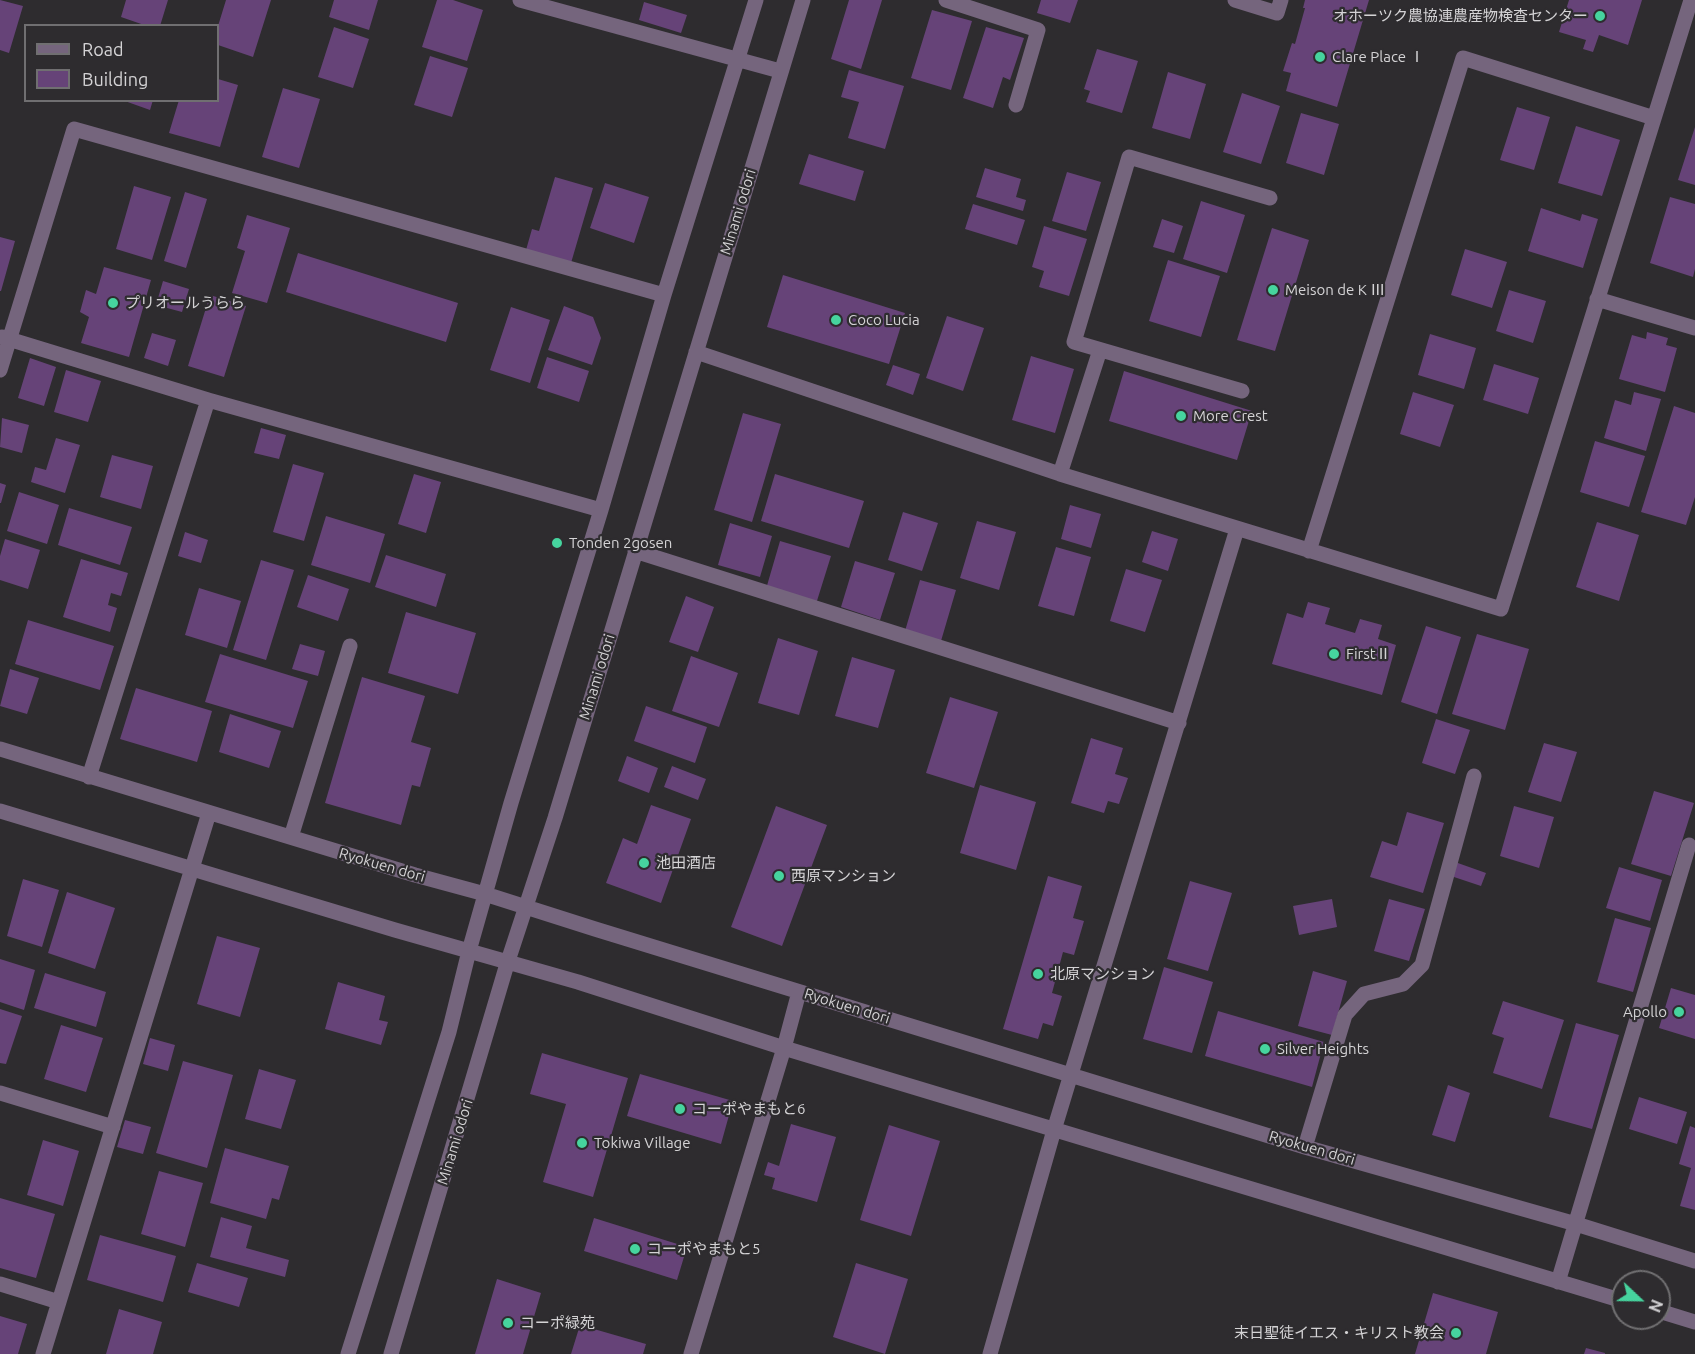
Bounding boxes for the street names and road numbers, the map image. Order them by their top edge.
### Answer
street label: Minami odori [716,167,760,257]
street label: Minami odori [575,632,619,722]
street label: Ryokuen dori [337,844,427,886]
street label: Ryokuen dori [802,984,892,1028]
street label: Minami odori [433,1097,477,1187]
street label: Ryokuen dori [1267,1127,1357,1169]

